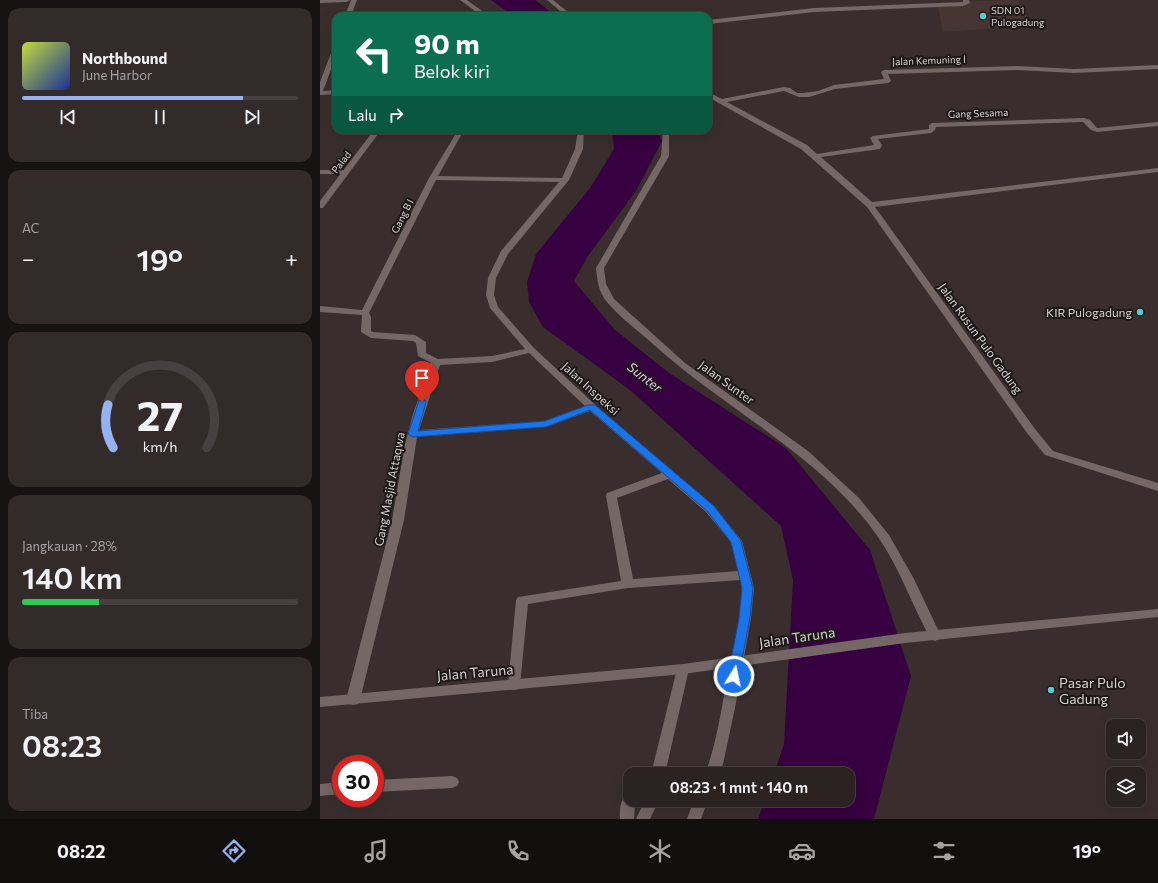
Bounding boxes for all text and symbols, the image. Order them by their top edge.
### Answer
place label: SDN 01 Pulogadung [991,4,1045,28]
marker: SDN 01 Pulogadung [978,11,988,21]
text: 90 m [414,26,480,60]
icon: left [348,28,400,80]
text: Northbound [82,49,167,67]
street label: Jalan Kemuning I [892,53,966,67]
text: Belok kiri [414,60,490,82]
text: June Harbor [82,67,152,83]
icon: right [385,104,407,126]
icon: previous [57,106,79,128]
icon: pause [149,106,171,128]
icon: next [241,106,263,128]
text: Lalu [348,106,377,124]
street label: Gang Sesama [948,106,1008,120]
street label: Palad [329,148,354,176]
street label: Gang B I [388,197,416,235]
text: AC [22,220,40,236]
text: 19° [137,240,183,277]
text: − [22,245,35,272]
text: + [285,245,298,272]
street label: Jalan Rusun Pulo Gadung [935,280,1026,397]
place label: KIR Pulogadung [1046,305,1132,319]
marker: KIR Pulogadung [1135,307,1145,317]
street label: Jalan Sunter [696,357,758,408]
water label: Sunter [624,358,666,396]
street label: Jalan Inspeksi [559,359,623,418]
pin [405,361,439,402]
icon: arrive [411,367,433,389]
text: 27 [137,388,183,439]
street label: Gang Masjid Attaqwa [371,431,407,547]
text: km/h [143,436,177,454]
text: Jangkauan · 28% [22,538,117,554]
text: 140 km [22,558,122,595]
street label: Jalan Taruna [758,623,836,651]
position arrow [713,655,755,697]
street label: Jalan Taruna [436,660,514,684]
place label: Pasar Pulo Gadung [1059,674,1126,707]
marker: Pasar Pulo Gadung [1046,685,1056,695]
text: Tiba [22,706,48,722]
map controls [1106,719,1146,807]
button: sound [1106,719,1146,759]
text: 08:23 [22,726,102,763]
speed limit sign: 30 [332,755,384,807]
button: layers [1106,767,1146,807]
text: 08:23 · 1 mnt · 140 m [670,778,808,796]
icon: directions [220,837,248,865]
icon: music [362,837,390,865]
icon: phone [504,837,532,865]
icon: climate [646,837,674,865]
icon: car [788,837,816,865]
icon: filters [930,837,958,865]
text: 08:22 [57,840,105,862]
text: 19° [1073,840,1101,862]

